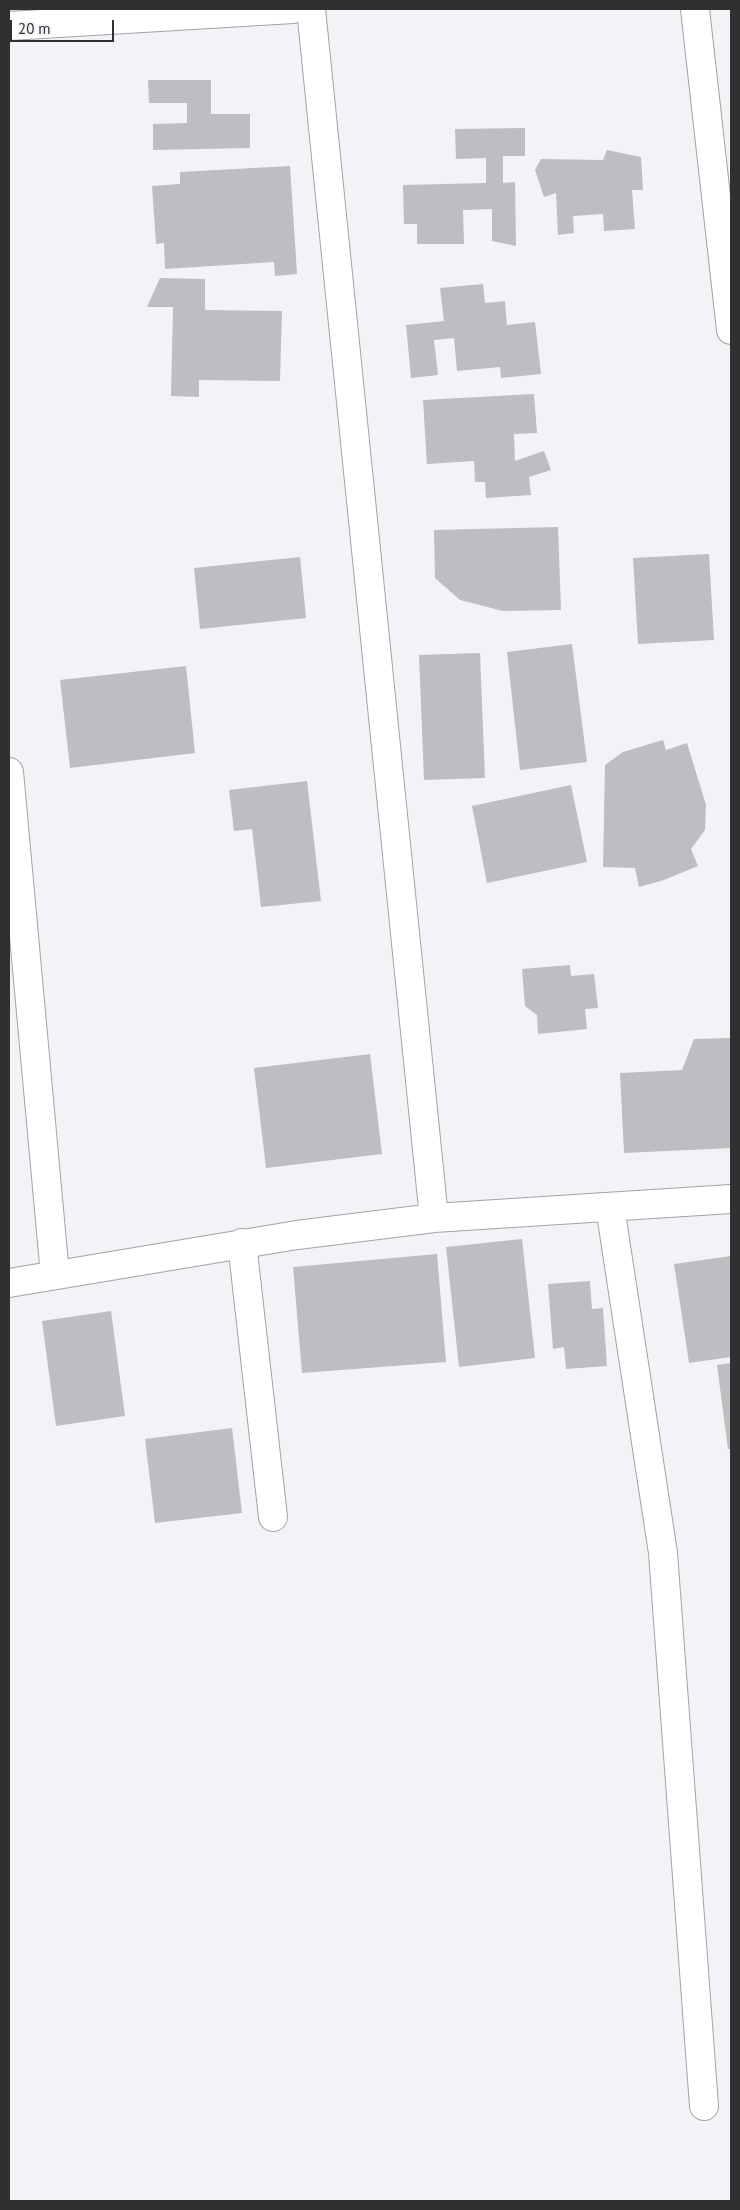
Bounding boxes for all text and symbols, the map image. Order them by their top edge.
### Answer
scale bar [12,10,116,42]
text: 20 m [18,19,51,38]

